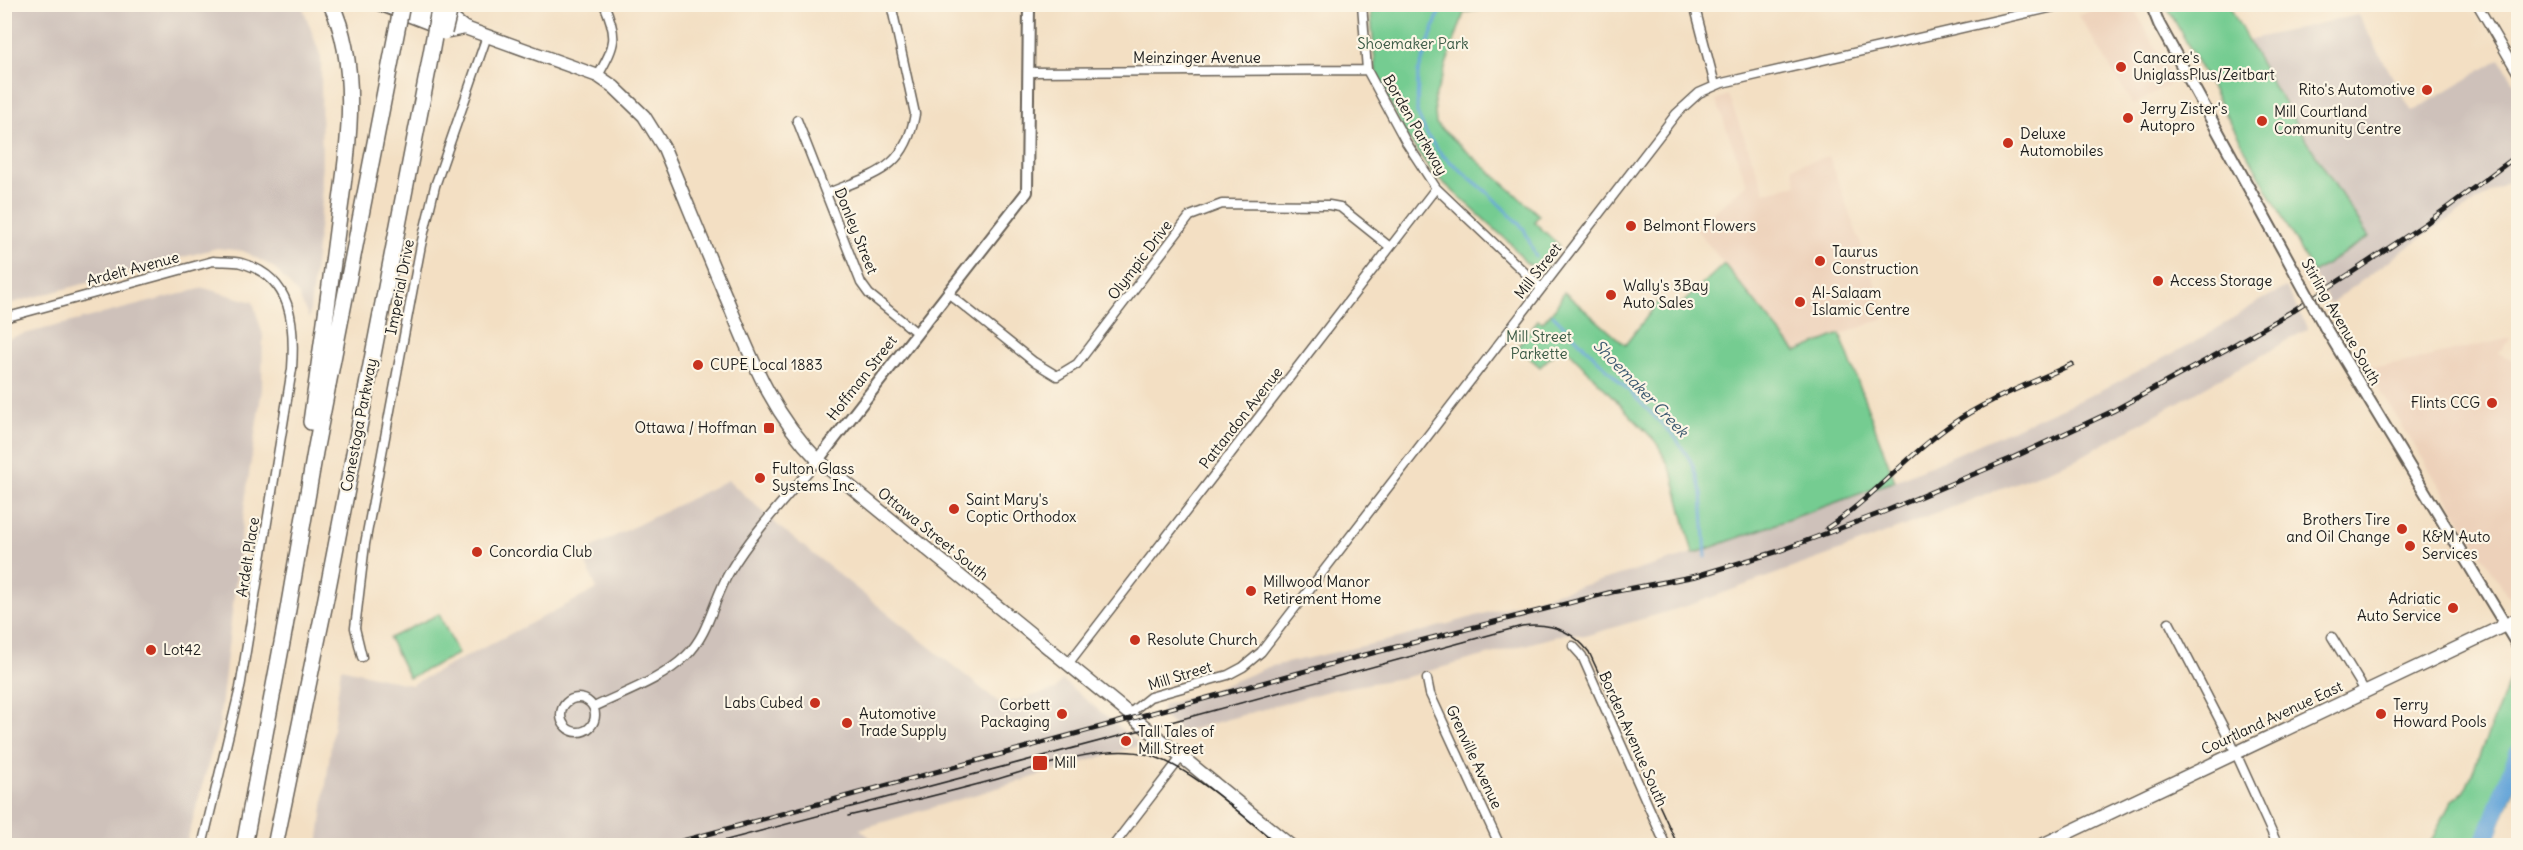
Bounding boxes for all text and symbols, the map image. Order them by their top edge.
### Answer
park label: Shoemaker Park [1357,34,1469,53]
street label: Meinzinger Avenue [1133,48,1261,67]
place label: Cancare's UniglassPlus/Zeitbart [2133,48,2275,84]
marker: Cancare's UniglassPlus/Zeitbart [2114,60,2128,74]
street label: Borden Parkway [1379,71,1452,178]
place label: Rito's Automotive [2298,80,2415,99]
marker: Rito's Automotive [2420,83,2434,97]
place label: Jerry Zister's Autopro [2140,99,2228,135]
place label: Mill Courtland Community Centre [2274,102,2401,138]
marker: Jerry Zister's Autopro [2121,111,2135,125]
marker: Mill Courtland Community Centre [2255,114,2269,128]
place label: Deluxe Automobiles [2020,124,2104,160]
marker: Deluxe Automobiles [2001,136,2015,150]
street label: Donley Street [831,185,882,277]
street label: Olympic Drive [1103,216,1176,303]
place label: Belmont Flowers [1643,216,1756,235]
marker: Belmont Flowers [1624,219,1638,233]
street label: Imperial Drive [381,238,418,336]
street label: Mill Street [1510,239,1565,302]
place label: Taurus Construction [1832,242,1919,278]
street label: Ardelt Avenue [85,247,181,290]
marker: Taurus Construction [1813,254,1827,268]
street label: Stirling Avenue South [2297,255,2386,389]
place label: Access Storage [2170,271,2272,290]
marker: Access Storage [2151,274,2165,288]
place label: Wally's 3Bay Auto Sales [1623,276,1709,312]
place label: Al-Salaam Islamic Centre [1812,283,1910,319]
marker: Wally's 3Bay Auto Sales [1604,288,1618,302]
marker: Al-Salaam Islamic Centre [1793,295,1807,309]
park label: Mill Street Parkette [1506,327,1572,363]
street label: Hoffman Street [822,331,901,424]
water label: Shoemaker Creek [1589,335,1694,442]
place label: CUPE Local 1883 [710,355,823,374]
street label: Conestoga Parkway [336,357,381,493]
marker: CUPE Local 1883 [691,358,705,372]
street label: Pattandon Avenue [1195,363,1286,473]
place label: Flints CCG [2411,393,2480,412]
marker: Flints CCG [2485,396,2499,410]
place label: Ottawa / Hoffman [634,418,757,437]
marker: Ottawa / Hoffman [762,421,776,435]
place label: Fulton Glass Systems Inc. [772,459,858,495]
marker: Fulton Glass Systems Inc. [753,471,767,485]
street label: Ottawa Street South [874,483,993,584]
place label: Saint Mary's Coptic Orthodox [966,490,1077,526]
marker: Saint Mary's Coptic Orthodox [947,502,961,516]
place label: Brothers Tire and Oil Change [2286,510,2390,546]
street label: Ardelt Place [232,516,263,598]
marker: Brothers Tire and Oil Change [2395,522,2409,536]
place label: K&M Auto Services [2422,527,2490,563]
marker: K&M Auto Services [2403,539,2417,553]
place label: Concordia Club [489,542,592,561]
marker: Concordia Club [470,545,484,559]
place label: Millwood Manor Retirement Home [1263,572,1381,608]
marker: Millwood Manor Retirement Home [1244,584,1258,598]
place label: Adriatic Auto Service [2357,589,2441,625]
marker: Adriatic Auto Service [2446,601,2460,615]
place label: Resolute Church [1147,630,1258,649]
marker: Resolute Church [1128,633,1142,647]
place label: Lot42 [163,640,201,659]
marker: Lot42 [144,643,158,657]
street label: Mill Street [1146,657,1214,694]
street label: Borden Avenue South [1595,668,1672,810]
street label: Courtland Avenue East [2198,676,2346,759]
place label: Labs Cubed [724,693,803,712]
place label: Corbett Packaging [980,695,1050,731]
place label: Terry Howard Pools [2393,695,2487,731]
marker: Labs Cubed [808,696,822,710]
street label: Grenville Avenue [1442,702,1507,812]
place label: Automotive Trade Supply [859,704,947,740]
marker: Corbett Packaging [1055,707,1069,721]
marker: Terry Howard Pools [2374,707,2388,721]
marker: Automotive Trade Supply [840,716,854,730]
place label: Tall Tales of Mill Street [1138,722,1215,758]
marker: Tall Tales of Mill Street [1119,734,1133,748]
place label: Mill [1054,753,1076,772]
marker: Mill [1031,754,1049,772]

